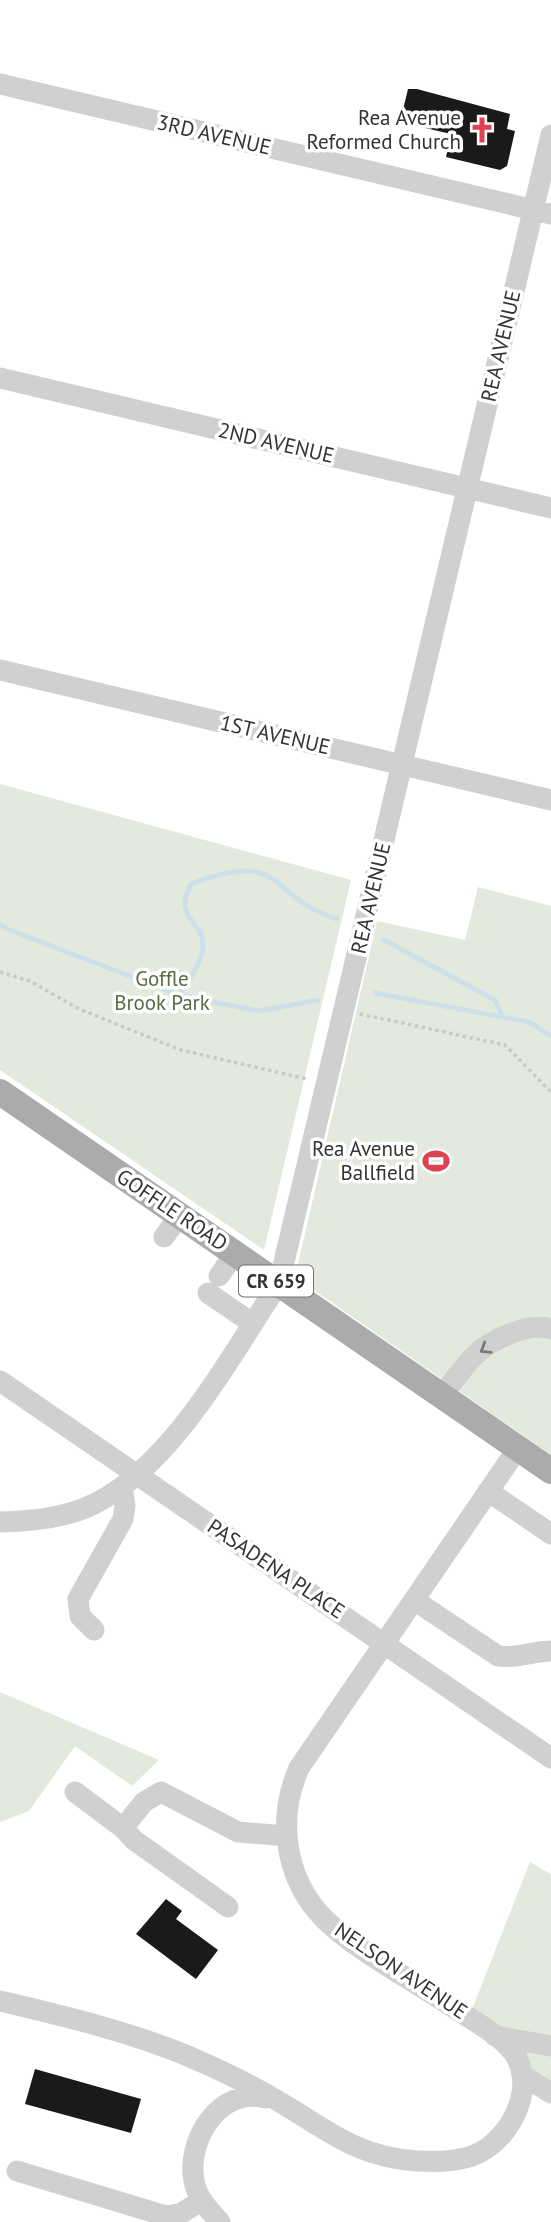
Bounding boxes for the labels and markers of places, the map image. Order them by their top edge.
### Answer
place label: Rea Avenue Reformed Church [306,104,461,155]
church icon: Rea Avenue Reformed Church [467,115,497,145]
place label: Rea Avenue Ballfield [312,1135,415,1186]
sports icon: Rea Avenue Ballfield [421,1146,451,1176]

